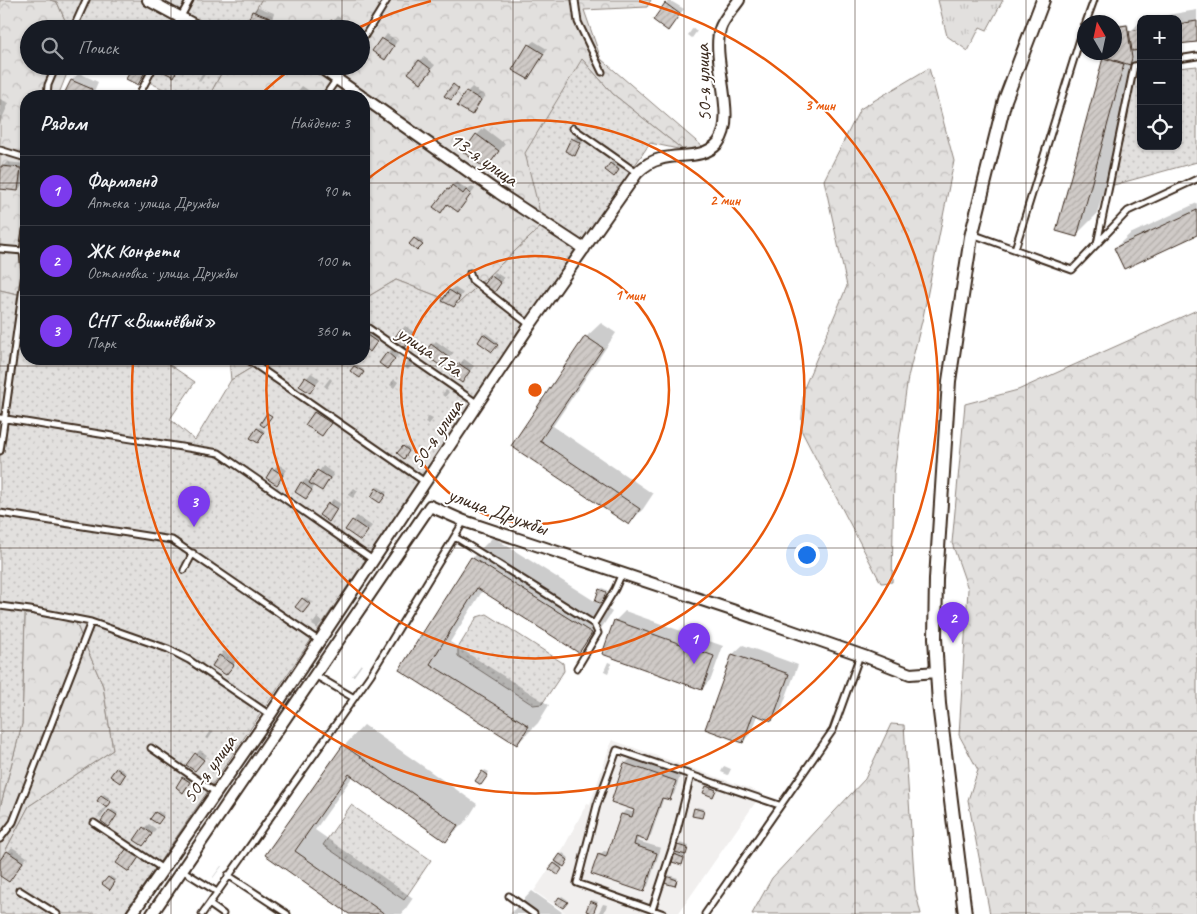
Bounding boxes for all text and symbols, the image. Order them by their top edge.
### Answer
north arrow [1077,15,1122,60]
map controls [1137,15,1182,150]
button: + [1137,15,1182,60]
search box [20,20,370,75]
icon: search [38,34,66,62]
text: Поиск [78,36,118,60]
street label: 50-я улица [689,42,717,122]
button: − [1137,60,1182,105]
text: 3 мин [805,96,837,115]
button: locate [1137,105,1182,150]
text: Рядом [40,110,87,136]
text: Найдено: 3 [290,113,350,133]
street label: 13-я улица [445,126,525,193]
text: Фармленд [87,169,156,193]
text: 1 [52,181,60,201]
text: 90 m [323,181,350,201]
text: 2 мин [710,191,742,210]
text: Аптека · улица Дружбы [87,193,218,213]
text: ЖК Конфети [87,239,179,263]
text: 2 [52,251,60,271]
text: 100 m [316,251,350,271]
text: Остановка · улица Дружбы [87,263,237,283]
text: 1 мин [615,286,647,305]
text: СНТ «Вишнёвый» [87,309,216,333]
street label: улица 13а [391,319,469,383]
text: 3 [52,321,60,341]
text: 360 m [316,321,350,341]
text: Парк [87,333,116,353]
centre of rings [526,381,544,399]
street label: 50-я улица [403,393,470,473]
street label: улица Дружбы [443,480,553,542]
pin: 3 [178,486,210,527]
your location [794,542,820,568]
pin: 2 [937,602,969,643]
pin: 1 [678,623,710,664]
street label: 50-я улица [176,728,243,808]

